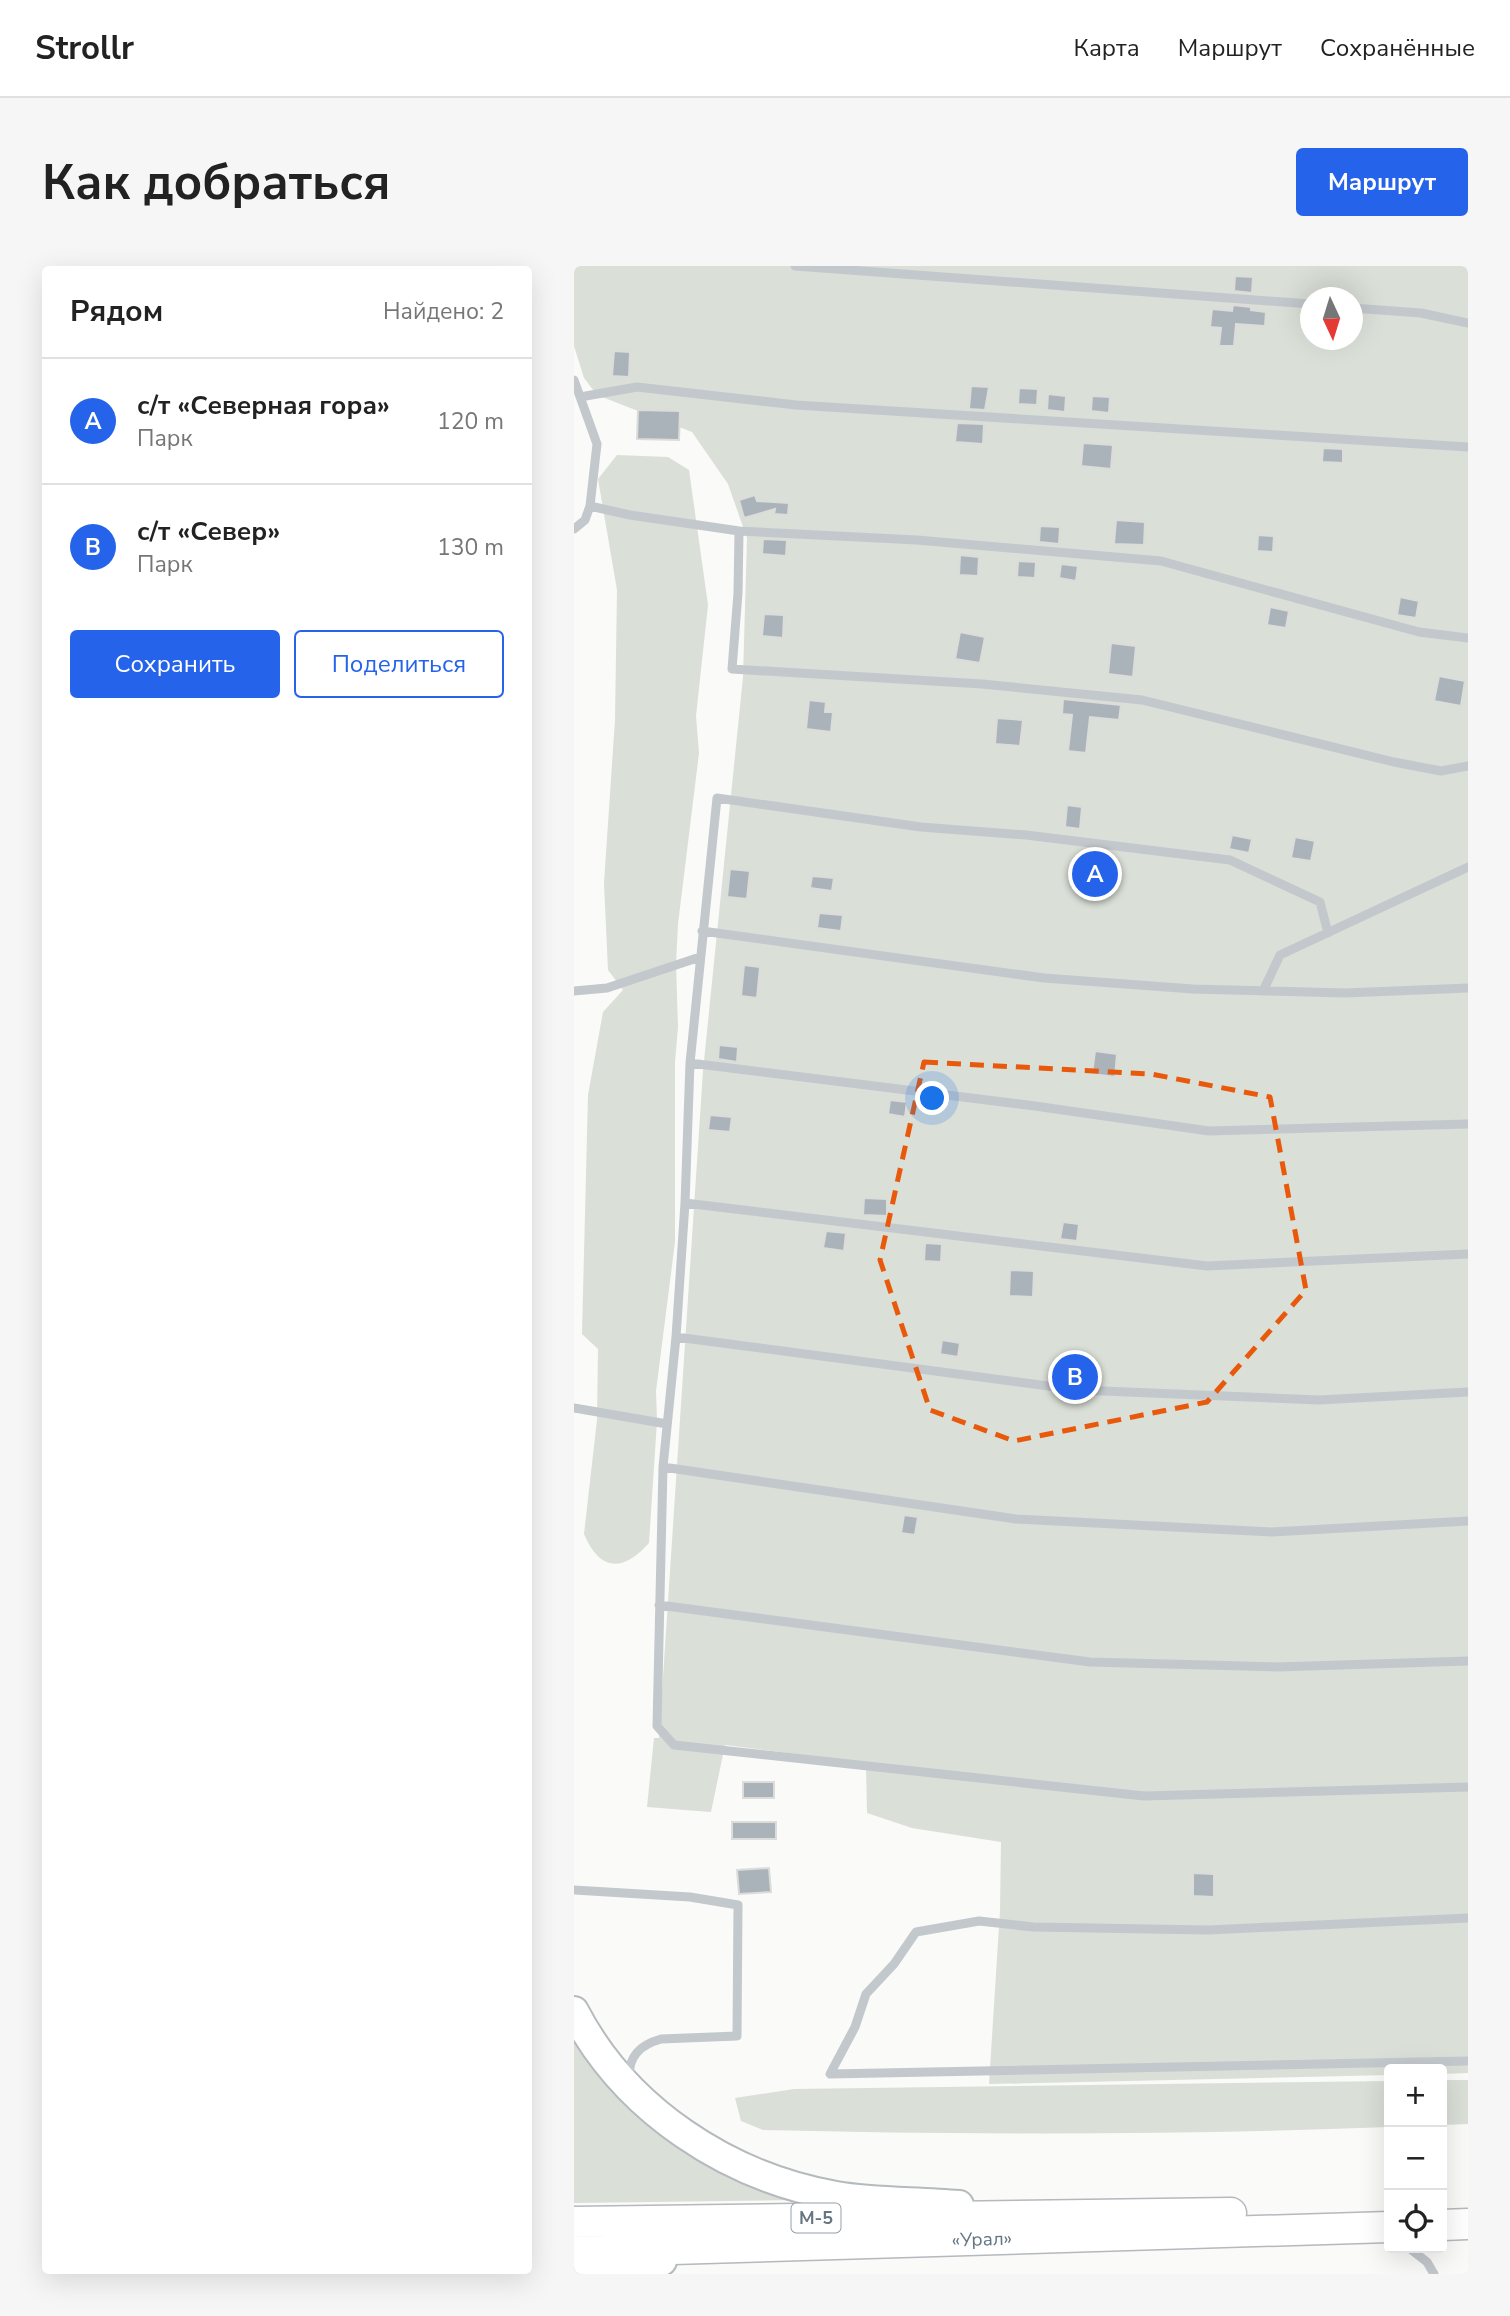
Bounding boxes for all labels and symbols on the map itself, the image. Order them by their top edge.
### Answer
north arrow [1300,287,1363,350]
pin: A [1072,848,1118,900]
your location [915,1081,949,1115]
pin: B [1052,1351,1098,1403]
road number: М-5 [792,2204,840,2232]
street label: «Урал» [951,2226,1012,2253]

